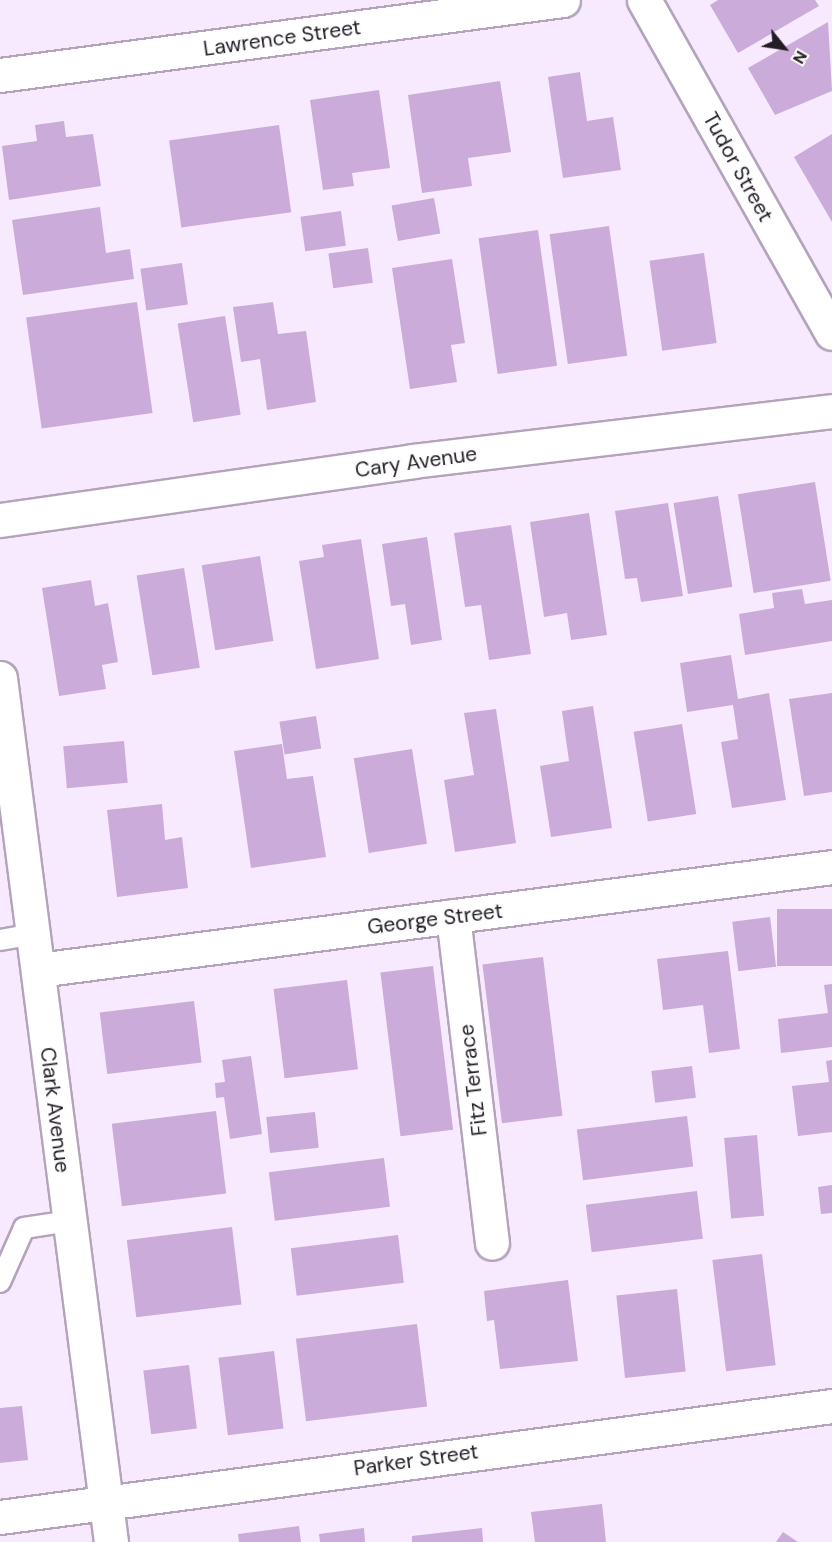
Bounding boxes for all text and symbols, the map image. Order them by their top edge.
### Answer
street label: Lawrence Street [202,14,362,62]
north arrow [754,18,814,78]
text: N [788,47,812,68]
street label: Tudor Street [698,108,778,226]
street label: Cary Avenue [353,441,479,483]
street label: George Street [366,898,504,940]
street label: Fitz Terrace [454,1023,492,1137]
street label: Clark Avenue [35,1046,75,1174]
street label: Parker Street [352,1439,480,1481]

